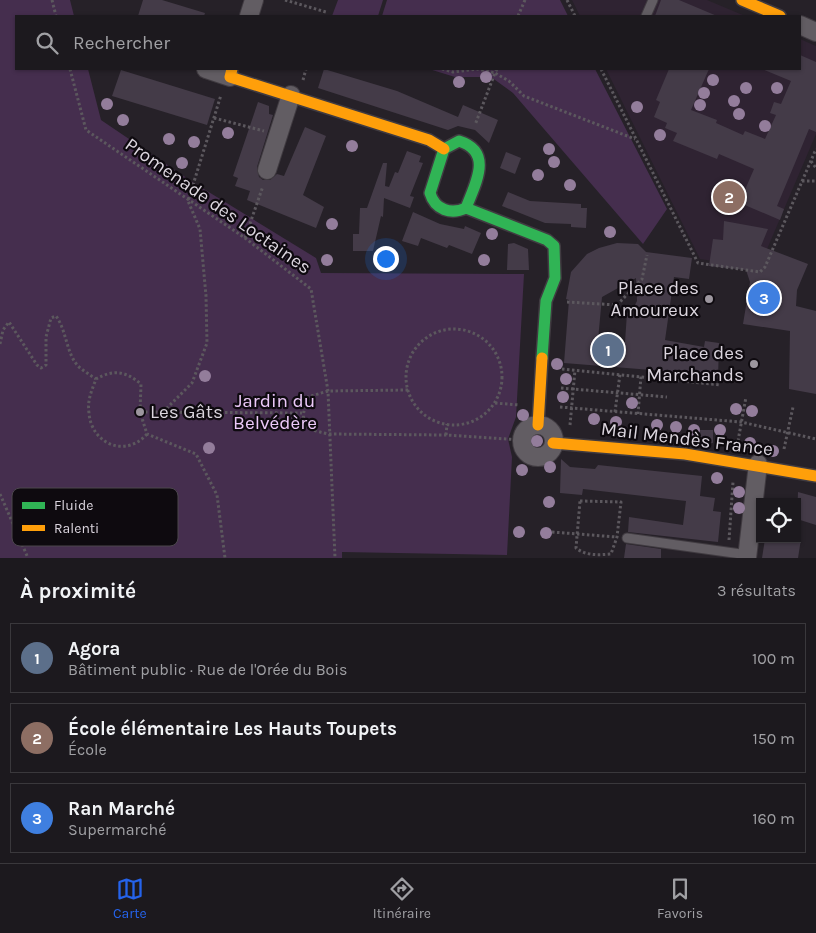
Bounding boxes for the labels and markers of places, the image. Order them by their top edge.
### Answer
pin: 2 [713,178,745,216]
place label: Place des Amoureux [611,277,699,321]
pin: 3 [748,279,780,317]
marker: Place des Amoureux [703,293,715,305]
pin: 1 [592,331,624,369]
place label: Place des Marchands [646,342,744,386]
marker: Place des Marchands [748,358,760,370]
place label: Les Gâts [150,401,223,423]
marker: Les Gâts [134,406,146,418]

